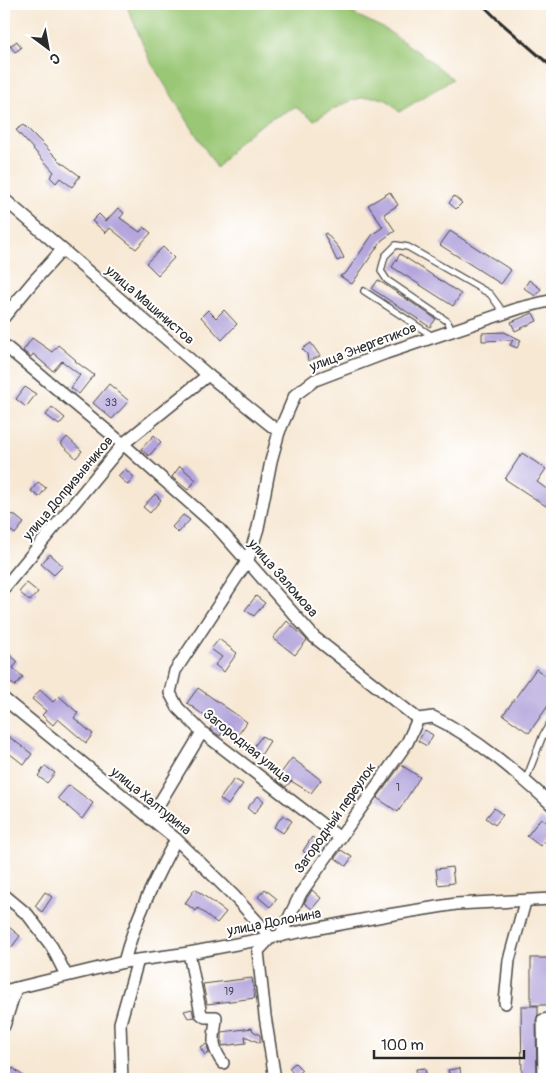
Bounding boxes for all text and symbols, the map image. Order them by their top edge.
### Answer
north arrow [22,22,72,72]
text: С [46,49,63,68]
street label: улица Машинистов [101,261,198,348]
street label: улица Энергетиков [306,319,419,376]
house number: 33 [105,396,117,409]
street label: улица Допризывников [19,432,117,545]
street label: улица Заломова [244,535,322,620]
street label: Загородная улица [200,706,294,786]
street label: Загородный переулок [290,759,380,877]
street label: улица Халтурина [107,763,195,839]
house number: 1 [396,781,400,794]
street label: улица Долонина [225,905,322,940]
house number: 19 [224,985,234,998]
scale bar [374,1028,524,1060]
text: 100 m [381,1036,424,1055]

